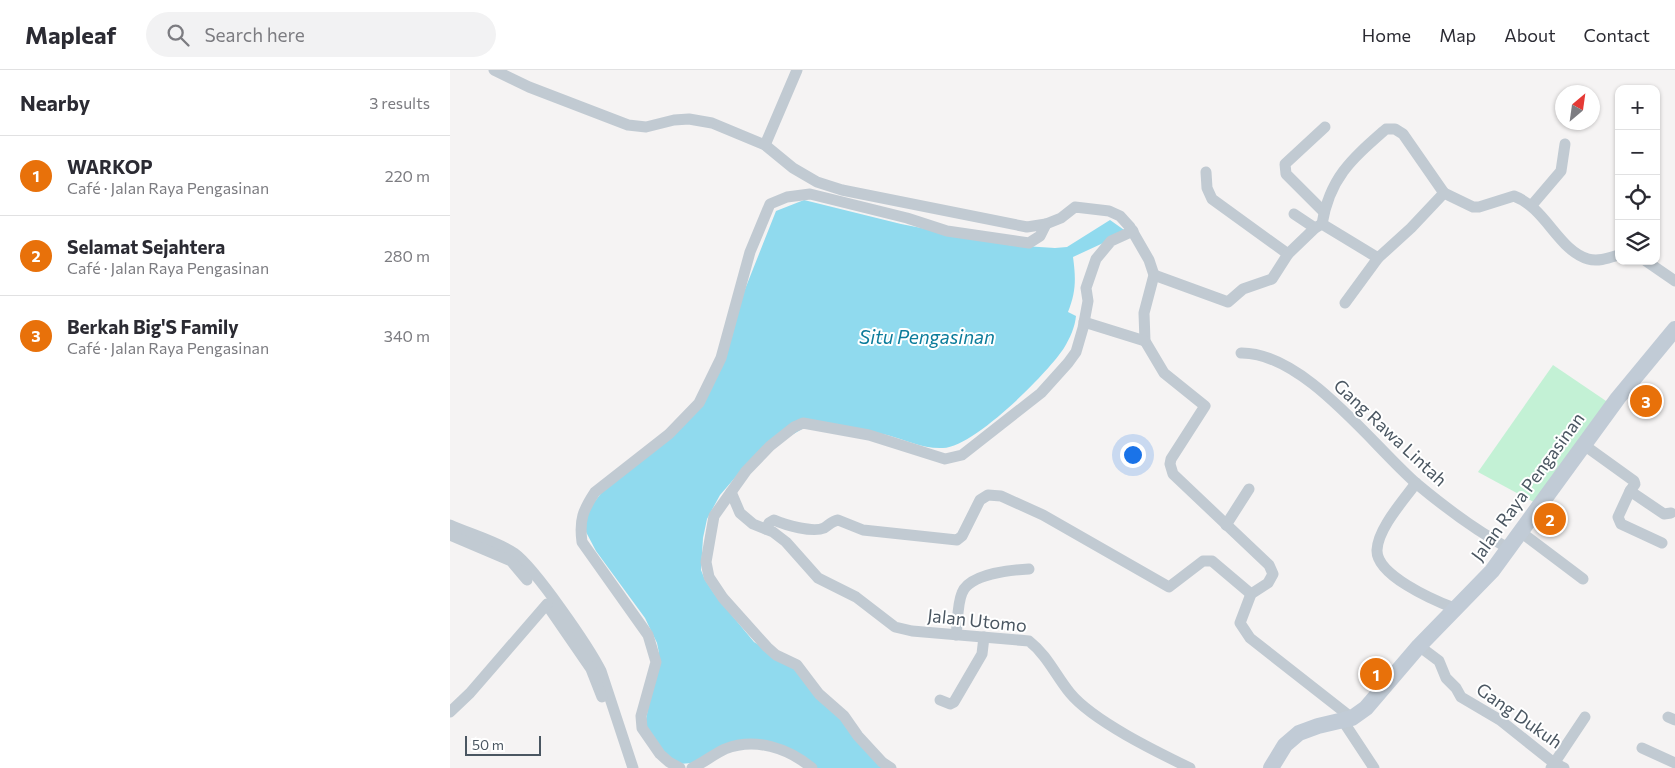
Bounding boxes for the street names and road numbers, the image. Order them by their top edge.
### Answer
street label: Gang Rawa Lintah [1329,374,1452,490]
street label: Jalan Raya Pengasinan [1466,408,1588,565]
street label: Jalan Utomo [926,604,1028,636]
street label: Gang Dukuh [1472,678,1567,753]

